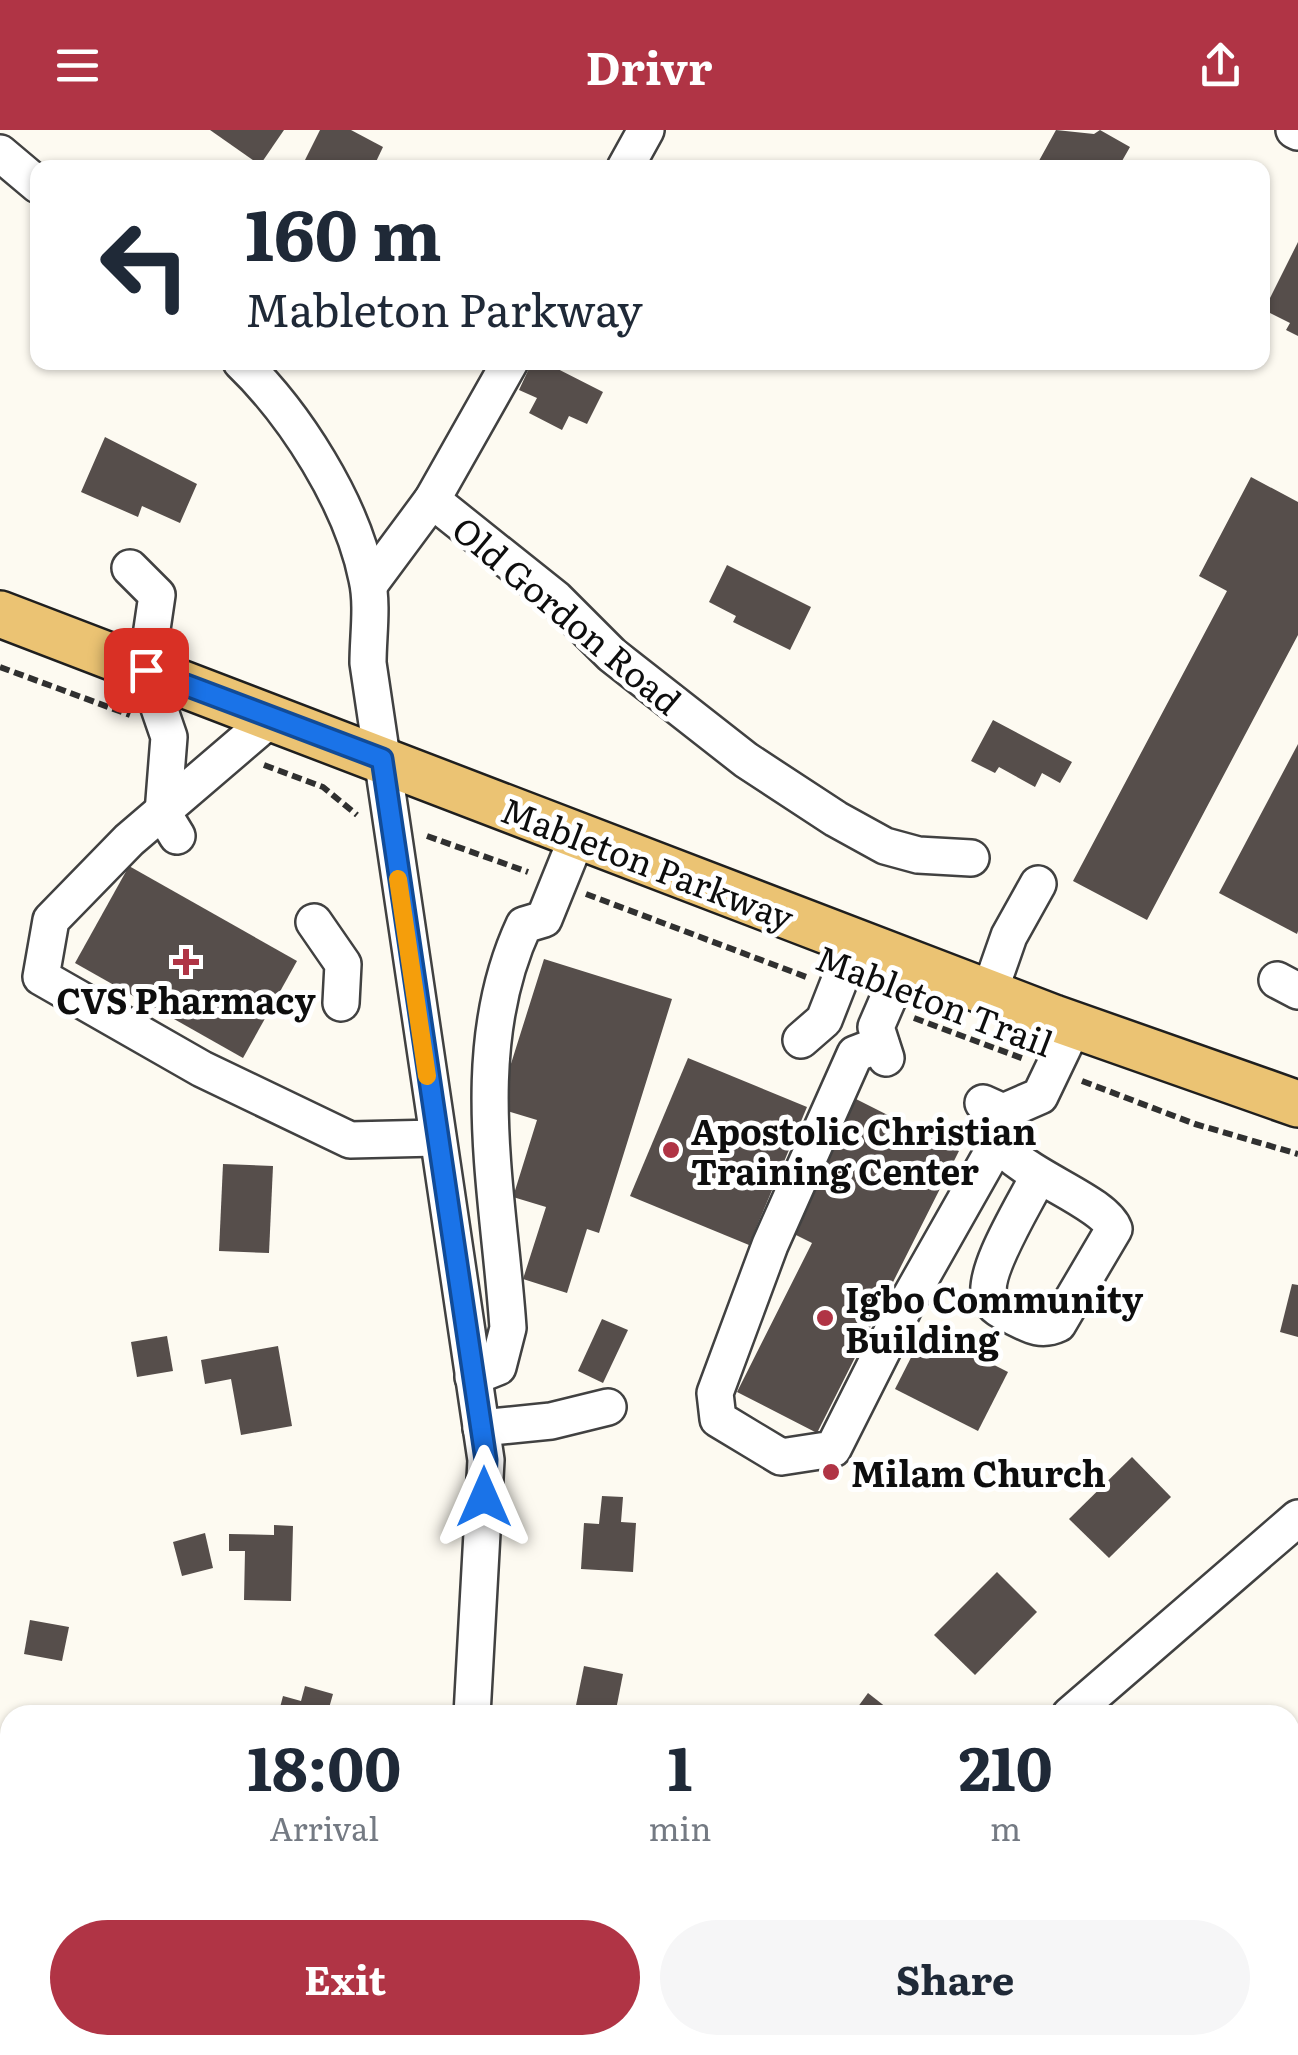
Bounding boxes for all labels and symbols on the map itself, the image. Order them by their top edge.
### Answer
street label: Old Gordon Road [442,502,694,726]
pin [104,628,189,713]
street label: Mableton Parkway [494,782,802,942]
street label: Mableton Trail [809,930,1061,1068]
marker: CVS Pharmacy [175,951,197,973]
place label: CVS Pharmacy [56,973,316,1025]
place label: Apostolic Christian Training Center [691,1104,1037,1196]
marker: Apostolic Christian Training Center [660,1139,682,1161]
place label: Igbo Community Building [845,1272,1144,1364]
marker: Igbo Community Building [814,1307,836,1329]
position arrow [432,1445,536,1549]
place label: Milam Church [851,1446,1106,1498]
marker: Milam Church [820,1461,842,1483]

